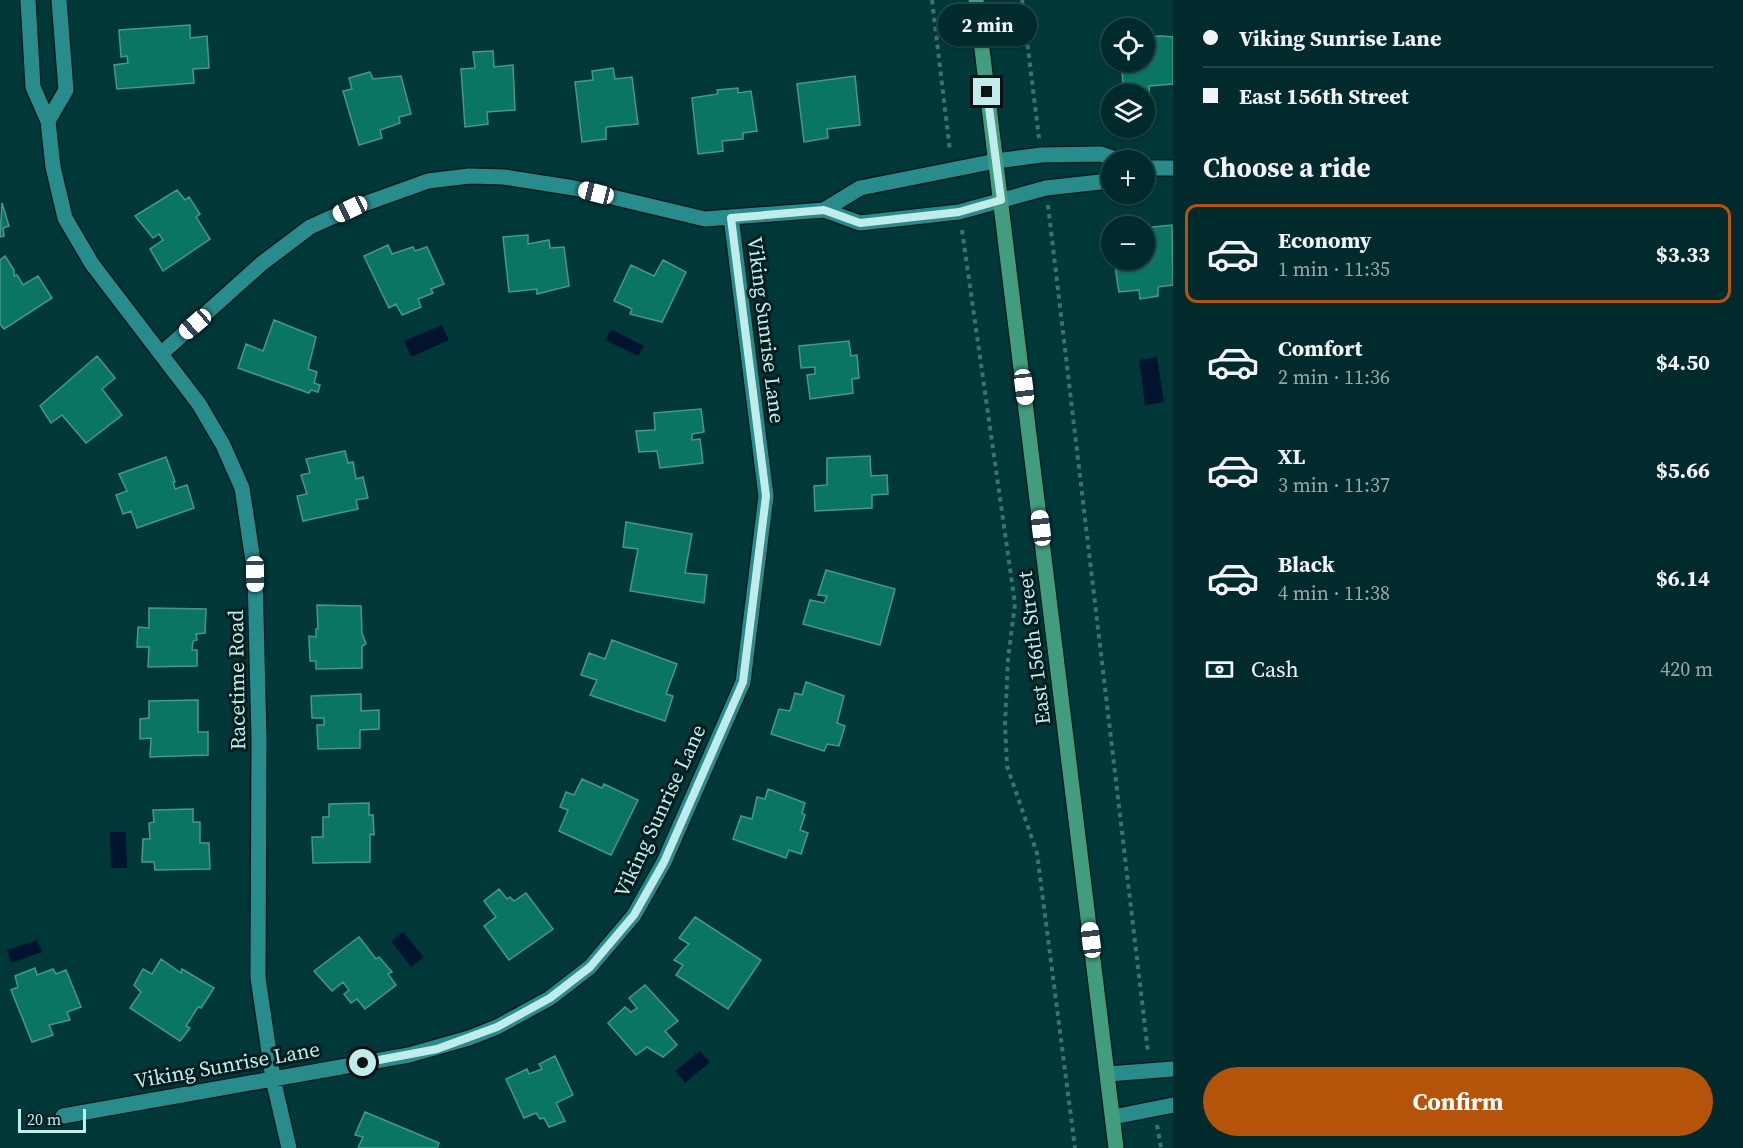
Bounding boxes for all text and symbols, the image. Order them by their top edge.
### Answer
callout: 2 min [938,5,1036,47]
text: 2 min [962,11,1013,39]
map controls [1101,18,1155,270]
button: locate [1101,18,1155,72]
text: Viking Sunrise Lane [1239,23,1441,53]
route end [973,78,1000,105]
text: East 156th Street [1239,81,1409,111]
button: layers [1101,84,1155,138]
text: Choose a ride [1203,149,1371,186]
button: + [1101,150,1155,204]
car [576,180,616,206]
car [330,193,370,225]
button: − [1101,216,1155,270]
text: Economy [1278,225,1372,255]
icon: car [1206,227,1260,281]
street label: Viking Sunrise Lane [741,235,792,425]
text: $3.33 [1656,239,1710,269]
text: 1 min · 11:35 [1278,255,1390,283]
car [176,305,214,343]
text: Comfort [1278,333,1362,363]
icon: car [1206,335,1260,389]
text: $4.50 [1656,347,1710,377]
text: 2 min · 11:36 [1278,363,1390,391]
car [1013,368,1035,406]
text: XL [1278,441,1305,471]
icon: car [1206,443,1260,497]
text: $5.66 [1656,455,1710,485]
text: 3 min · 11:37 [1278,471,1390,499]
car [1030,509,1052,547]
text: Black [1278,549,1335,579]
icon: car [1206,551,1260,605]
car [246,556,264,592]
text: $6.14 [1656,563,1710,593]
street label: East 156th Street [1010,570,1057,726]
text: 4 min · 11:38 [1278,579,1390,607]
street label: Racetime Road [221,609,252,751]
icon: cash [1203,653,1236,686]
text: Cash [1251,654,1299,684]
text: 420 m [1660,655,1713,683]
street label: Viking Sunrise Lane [607,719,712,902]
car [1080,921,1102,959]
street label: Viking Sunrise Lane [132,1034,322,1095]
route start [349,1049,376,1076]
button: Confirm [1203,1067,1713,1136]
scale bar [18,1106,86,1134]
text: 20 m [27,1108,61,1130]

